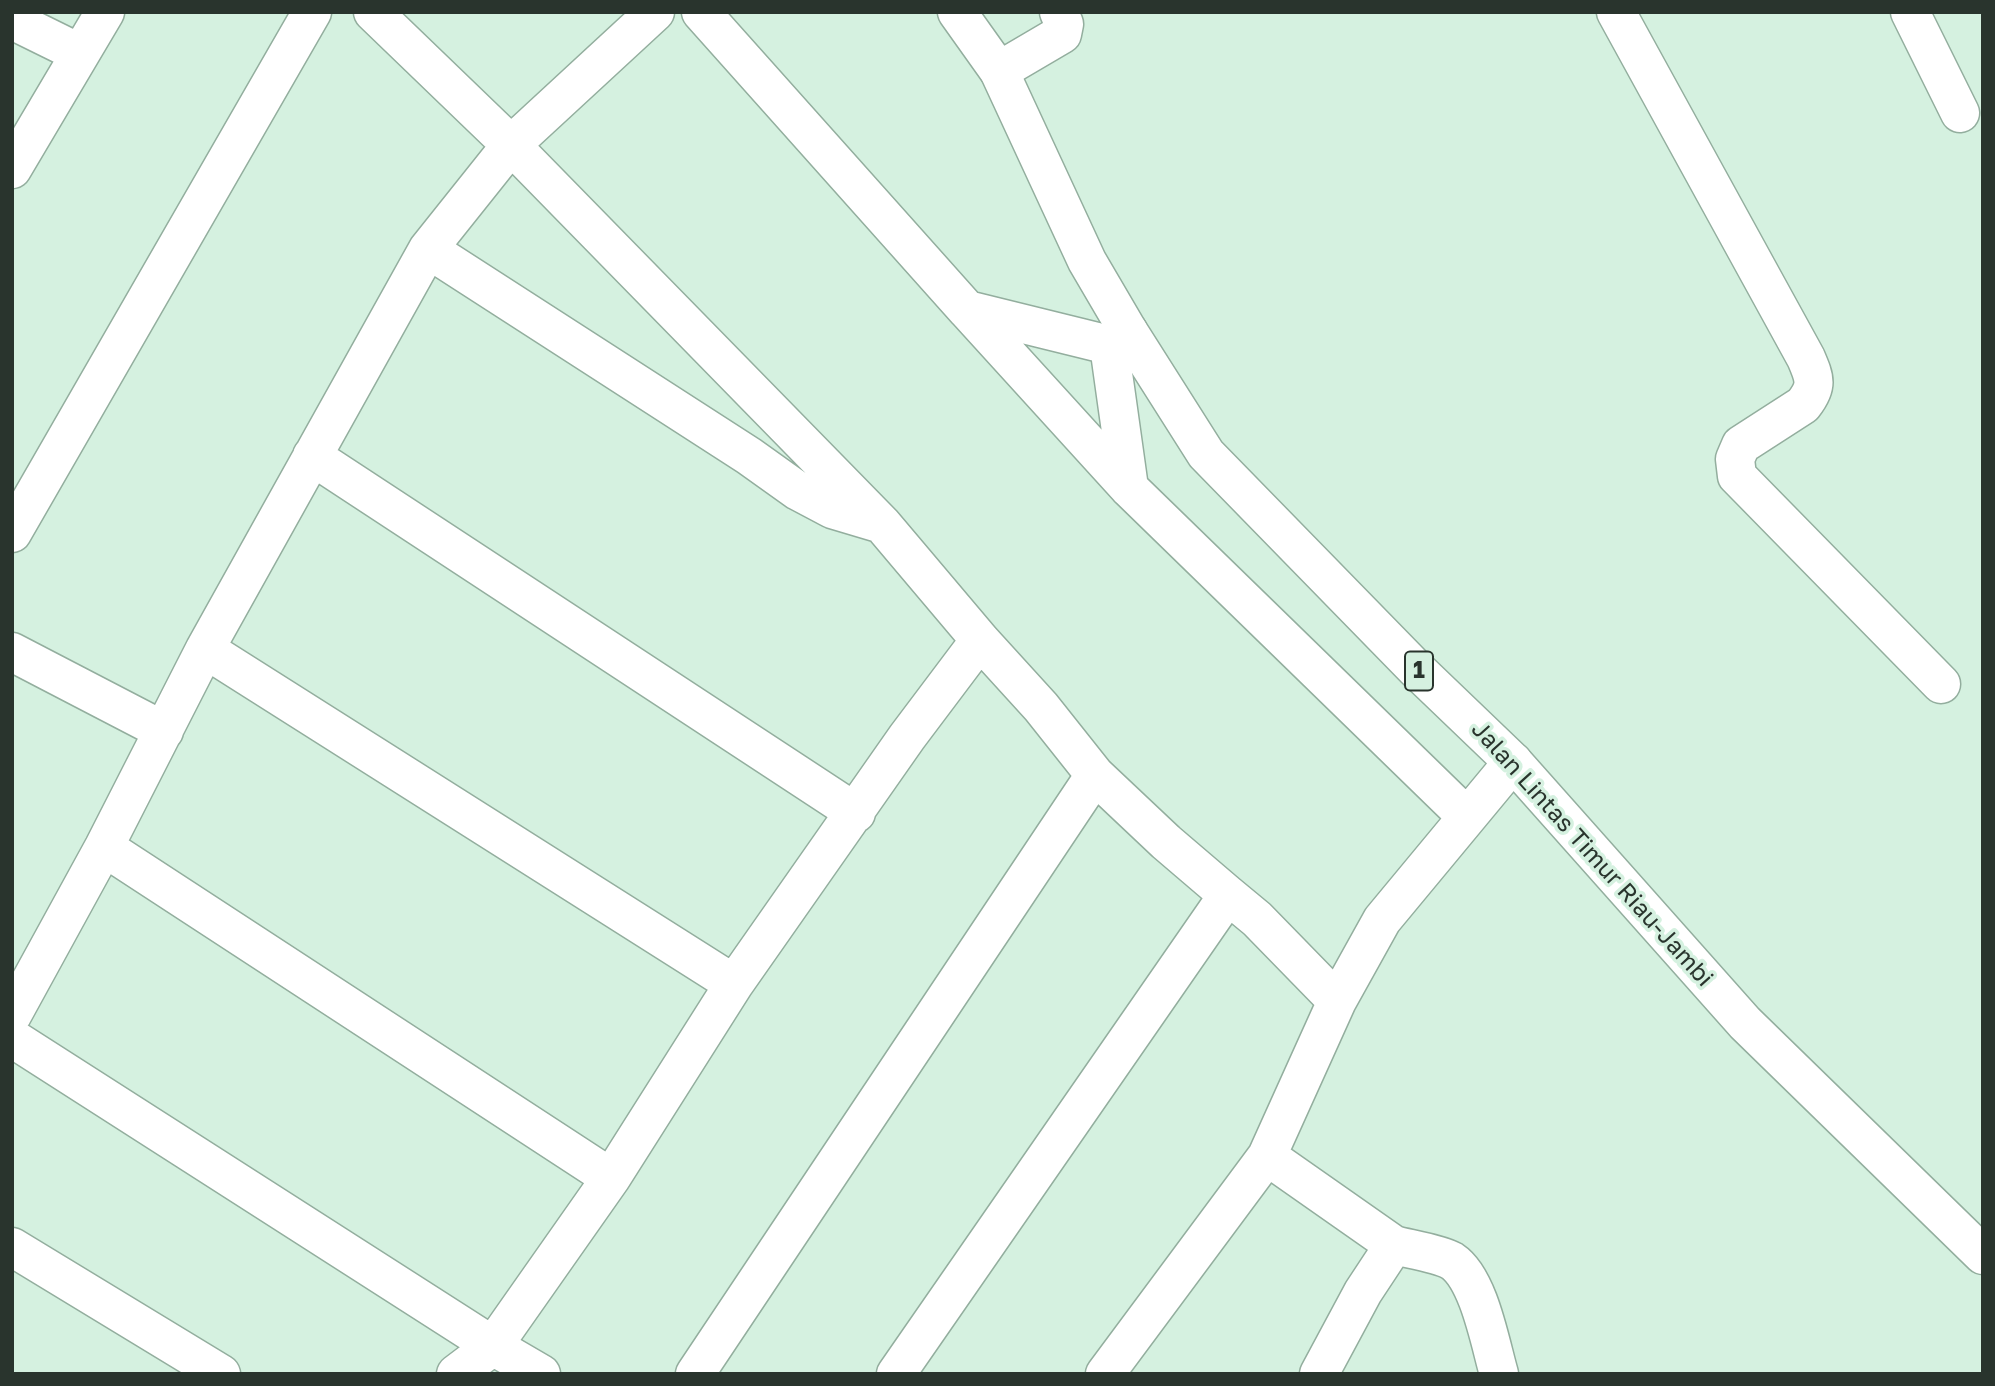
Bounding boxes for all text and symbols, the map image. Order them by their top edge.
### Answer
road number: 1 [1405,652,1433,691]
street label: Jalan Lintas Timur Riau-Jambi [1465,715,1719,993]

